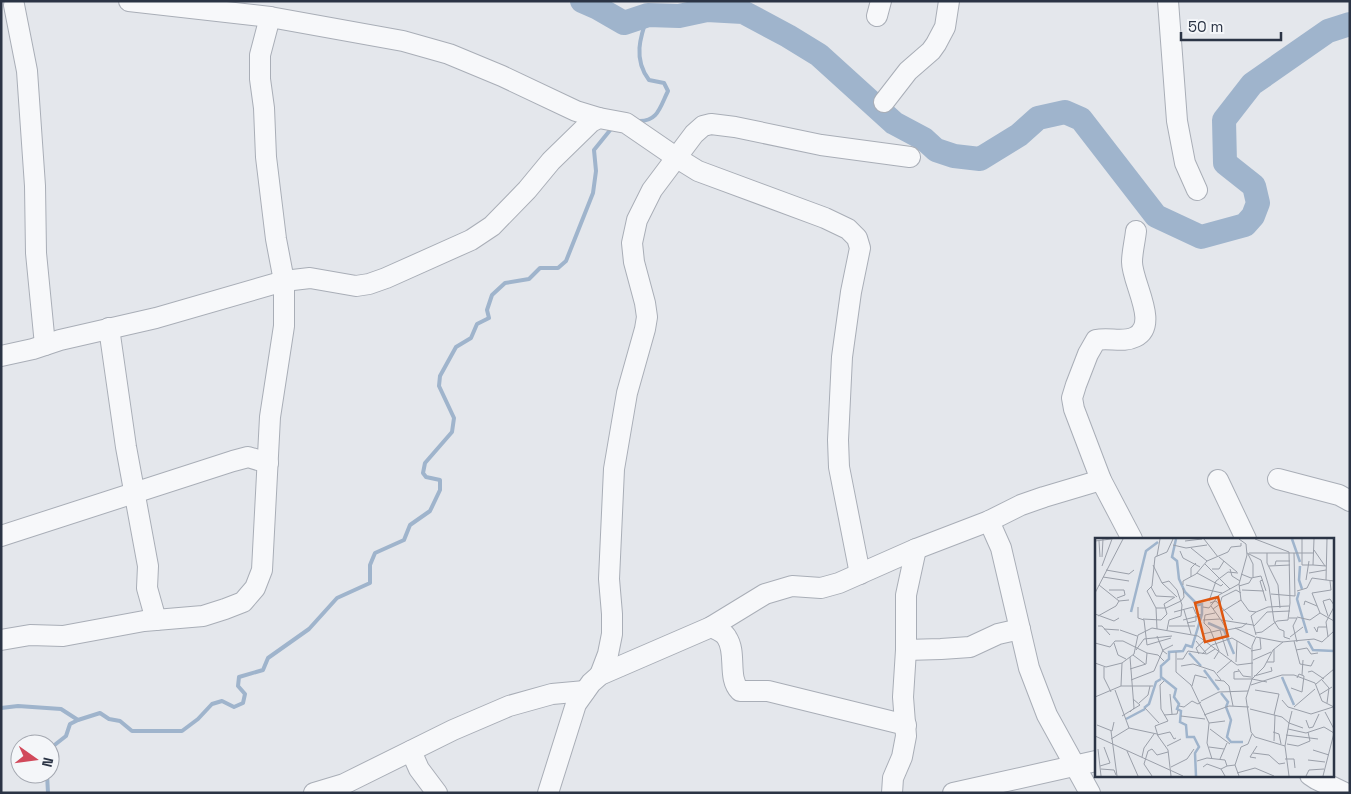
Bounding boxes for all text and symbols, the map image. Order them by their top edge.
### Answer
scale bar [1181,10,1281,42]
text: 50 m [1188,17,1223,36]
inset map [1095,538,1334,776]
north arrow [10,734,60,784]
text: N [38,755,57,769]

